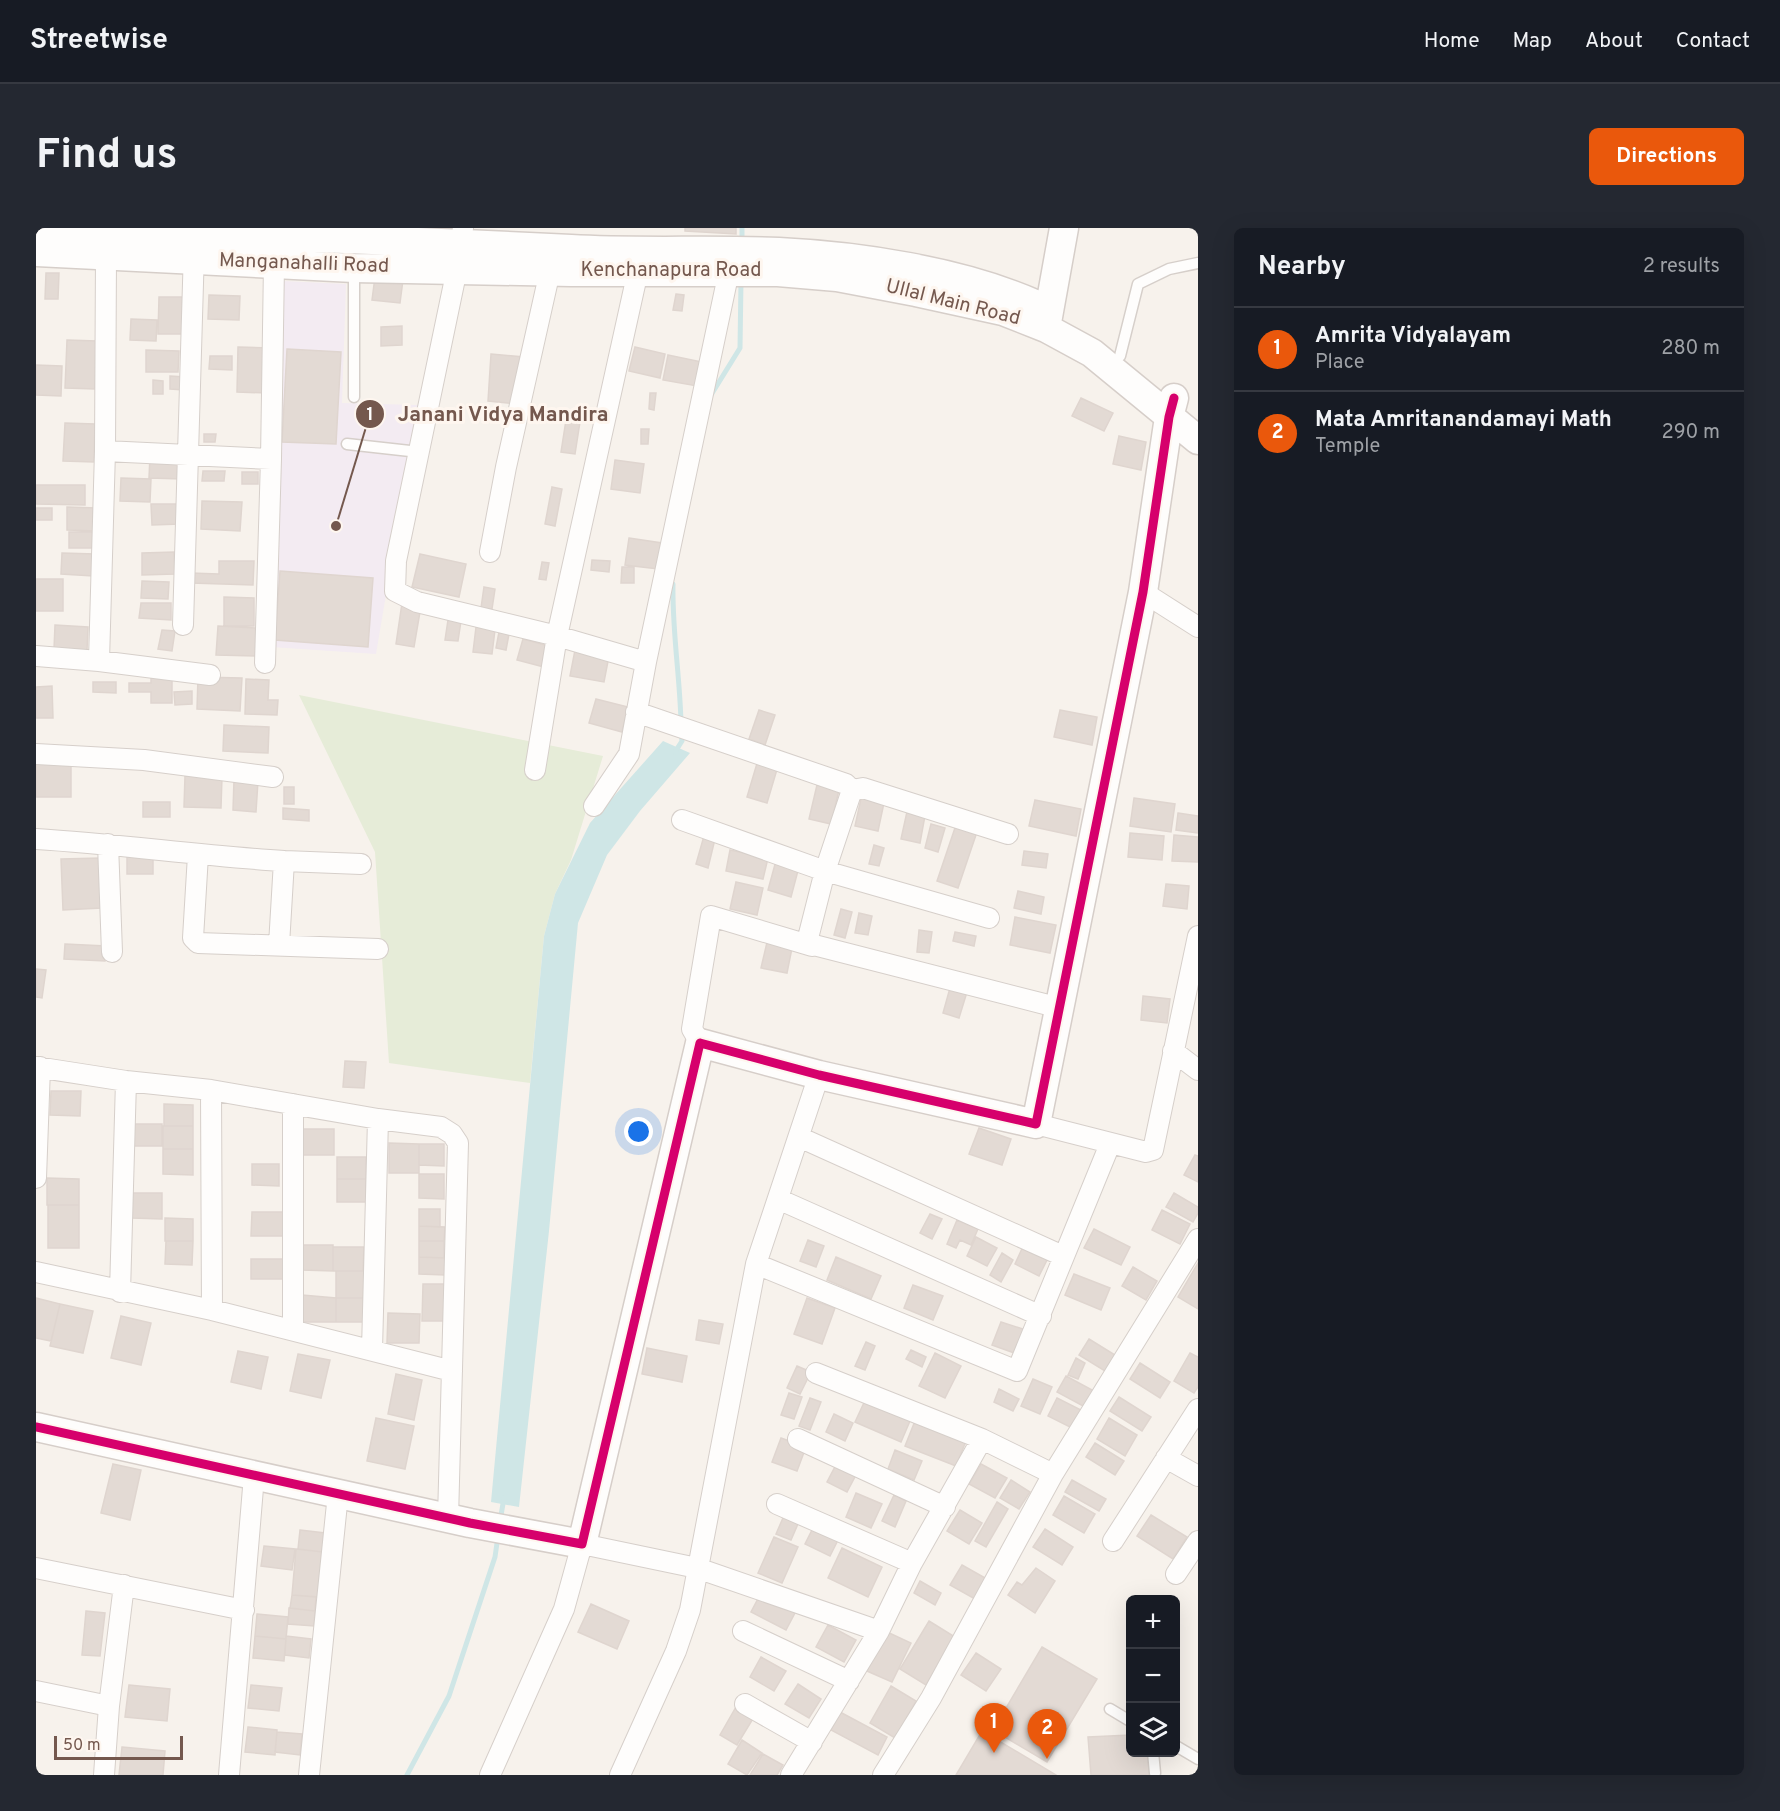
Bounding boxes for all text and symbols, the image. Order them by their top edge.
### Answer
text: Streetwise [30,23,168,59]
text: Home [1424,28,1480,55]
text: Map [1513,28,1552,55]
text: About [1585,28,1643,55]
text: Contact [1676,28,1750,55]
button: Directions [1589,128,1744,185]
text: Find us [36,130,177,183]
street label: Manganahalli Road [218,248,390,280]
text: Nearby [1258,251,1346,284]
text: 2 results [1643,254,1720,280]
street label: Kenchanapura Road [580,258,762,284]
street label: Ullal Main Road [883,274,1023,332]
text: Amrita Vidyalayam [1315,323,1511,350]
text: 1 [1274,336,1282,362]
text: 280 m [1661,336,1720,362]
text: Place [1315,350,1365,376]
callout: Janani Vidya Mandira [355,395,621,434]
text: Janani Vidya Mandira [397,402,609,429]
text: 1 [366,404,374,427]
text: Mata Amritanandamayi Math [1315,407,1612,434]
text: 2 [1271,420,1284,446]
text: 290 m [1662,420,1720,446]
text: Temple [1315,434,1380,460]
your location [624,1117,653,1146]
map controls [1126,1595,1180,1757]
button: + [1126,1595,1180,1649]
button: − [1126,1649,1180,1703]
button: layers [1126,1703,1180,1757]
pin: 1 [974,1704,1014,1753]
pin: 2 [1028,1710,1066,1759]
scale bar [54,1733,183,1760]
text: 50 m [63,1736,101,1756]

